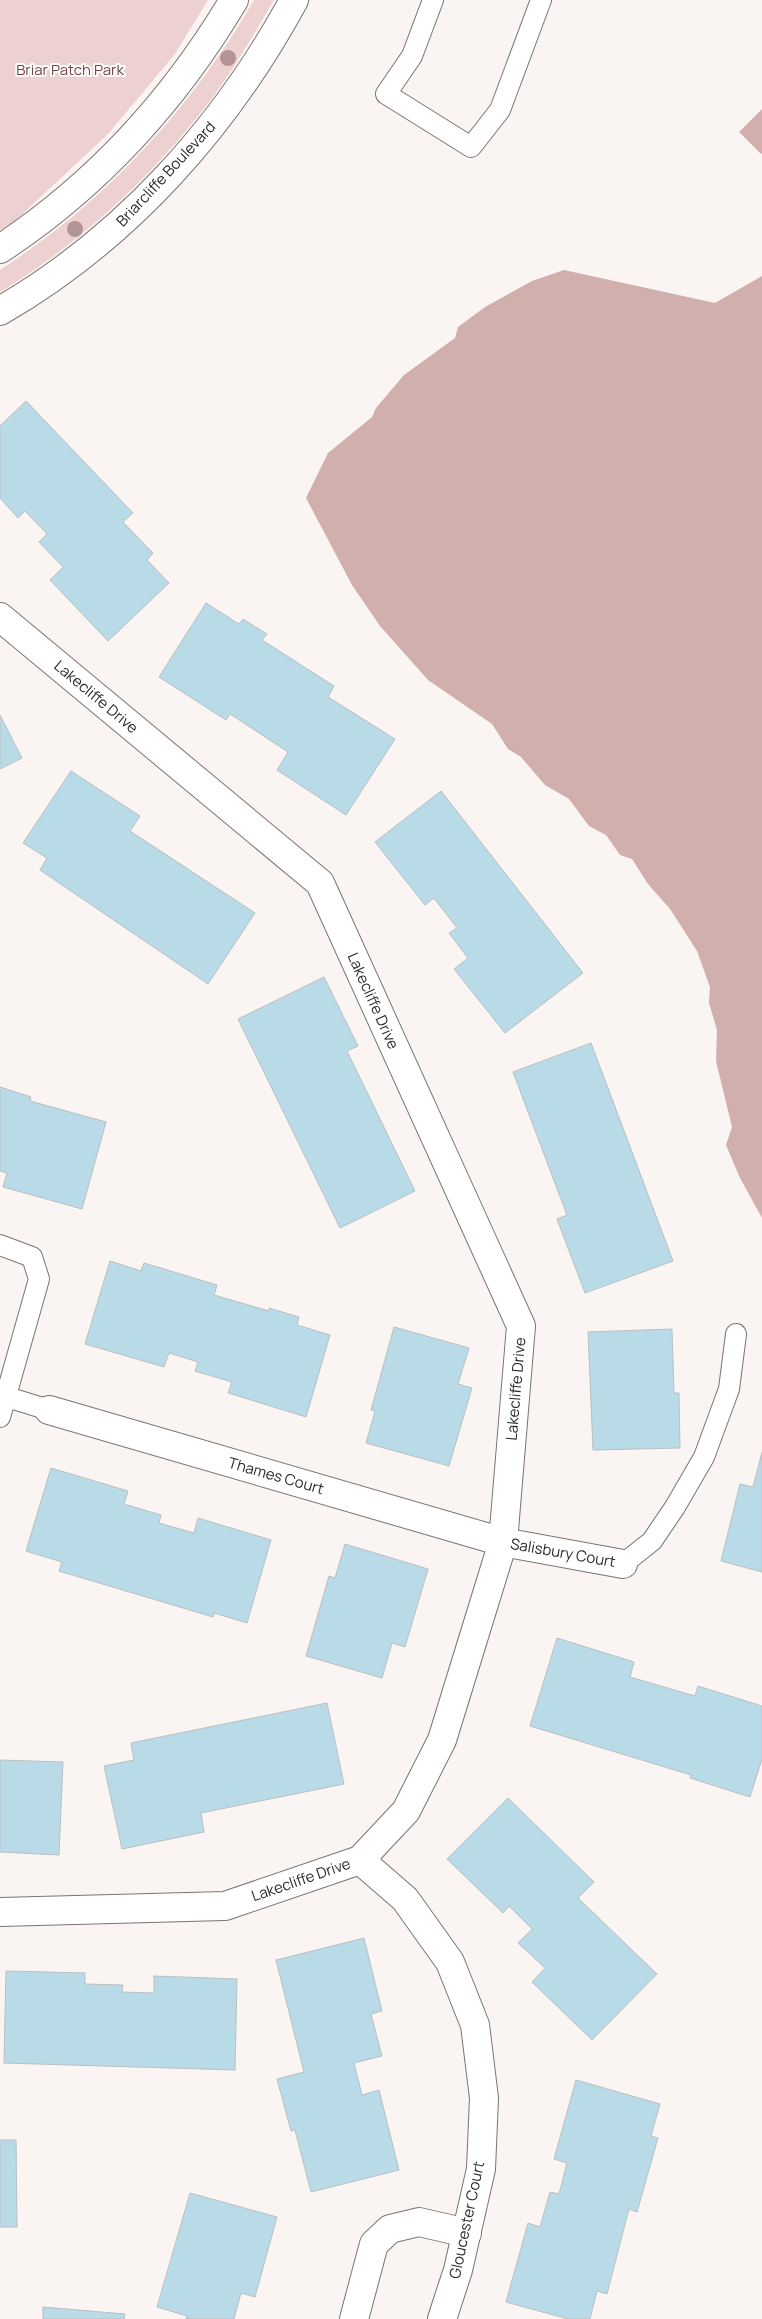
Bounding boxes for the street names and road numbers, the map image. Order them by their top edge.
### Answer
street label: Briarcliffe Boulevard [111,116,220,231]
street label: Lakecliffe Drive [50,655,143,738]
street label: Lakecliffe Drive [343,949,404,1053]
street label: Lakecliffe Drive [501,1336,530,1441]
street label: Thames Court [226,1452,326,1499]
street label: Salisbury Court [509,1533,617,1572]
street label: Lakecliffe Drive [248,1853,353,1906]
street label: Gloucester Court [444,2159,489,2280]

